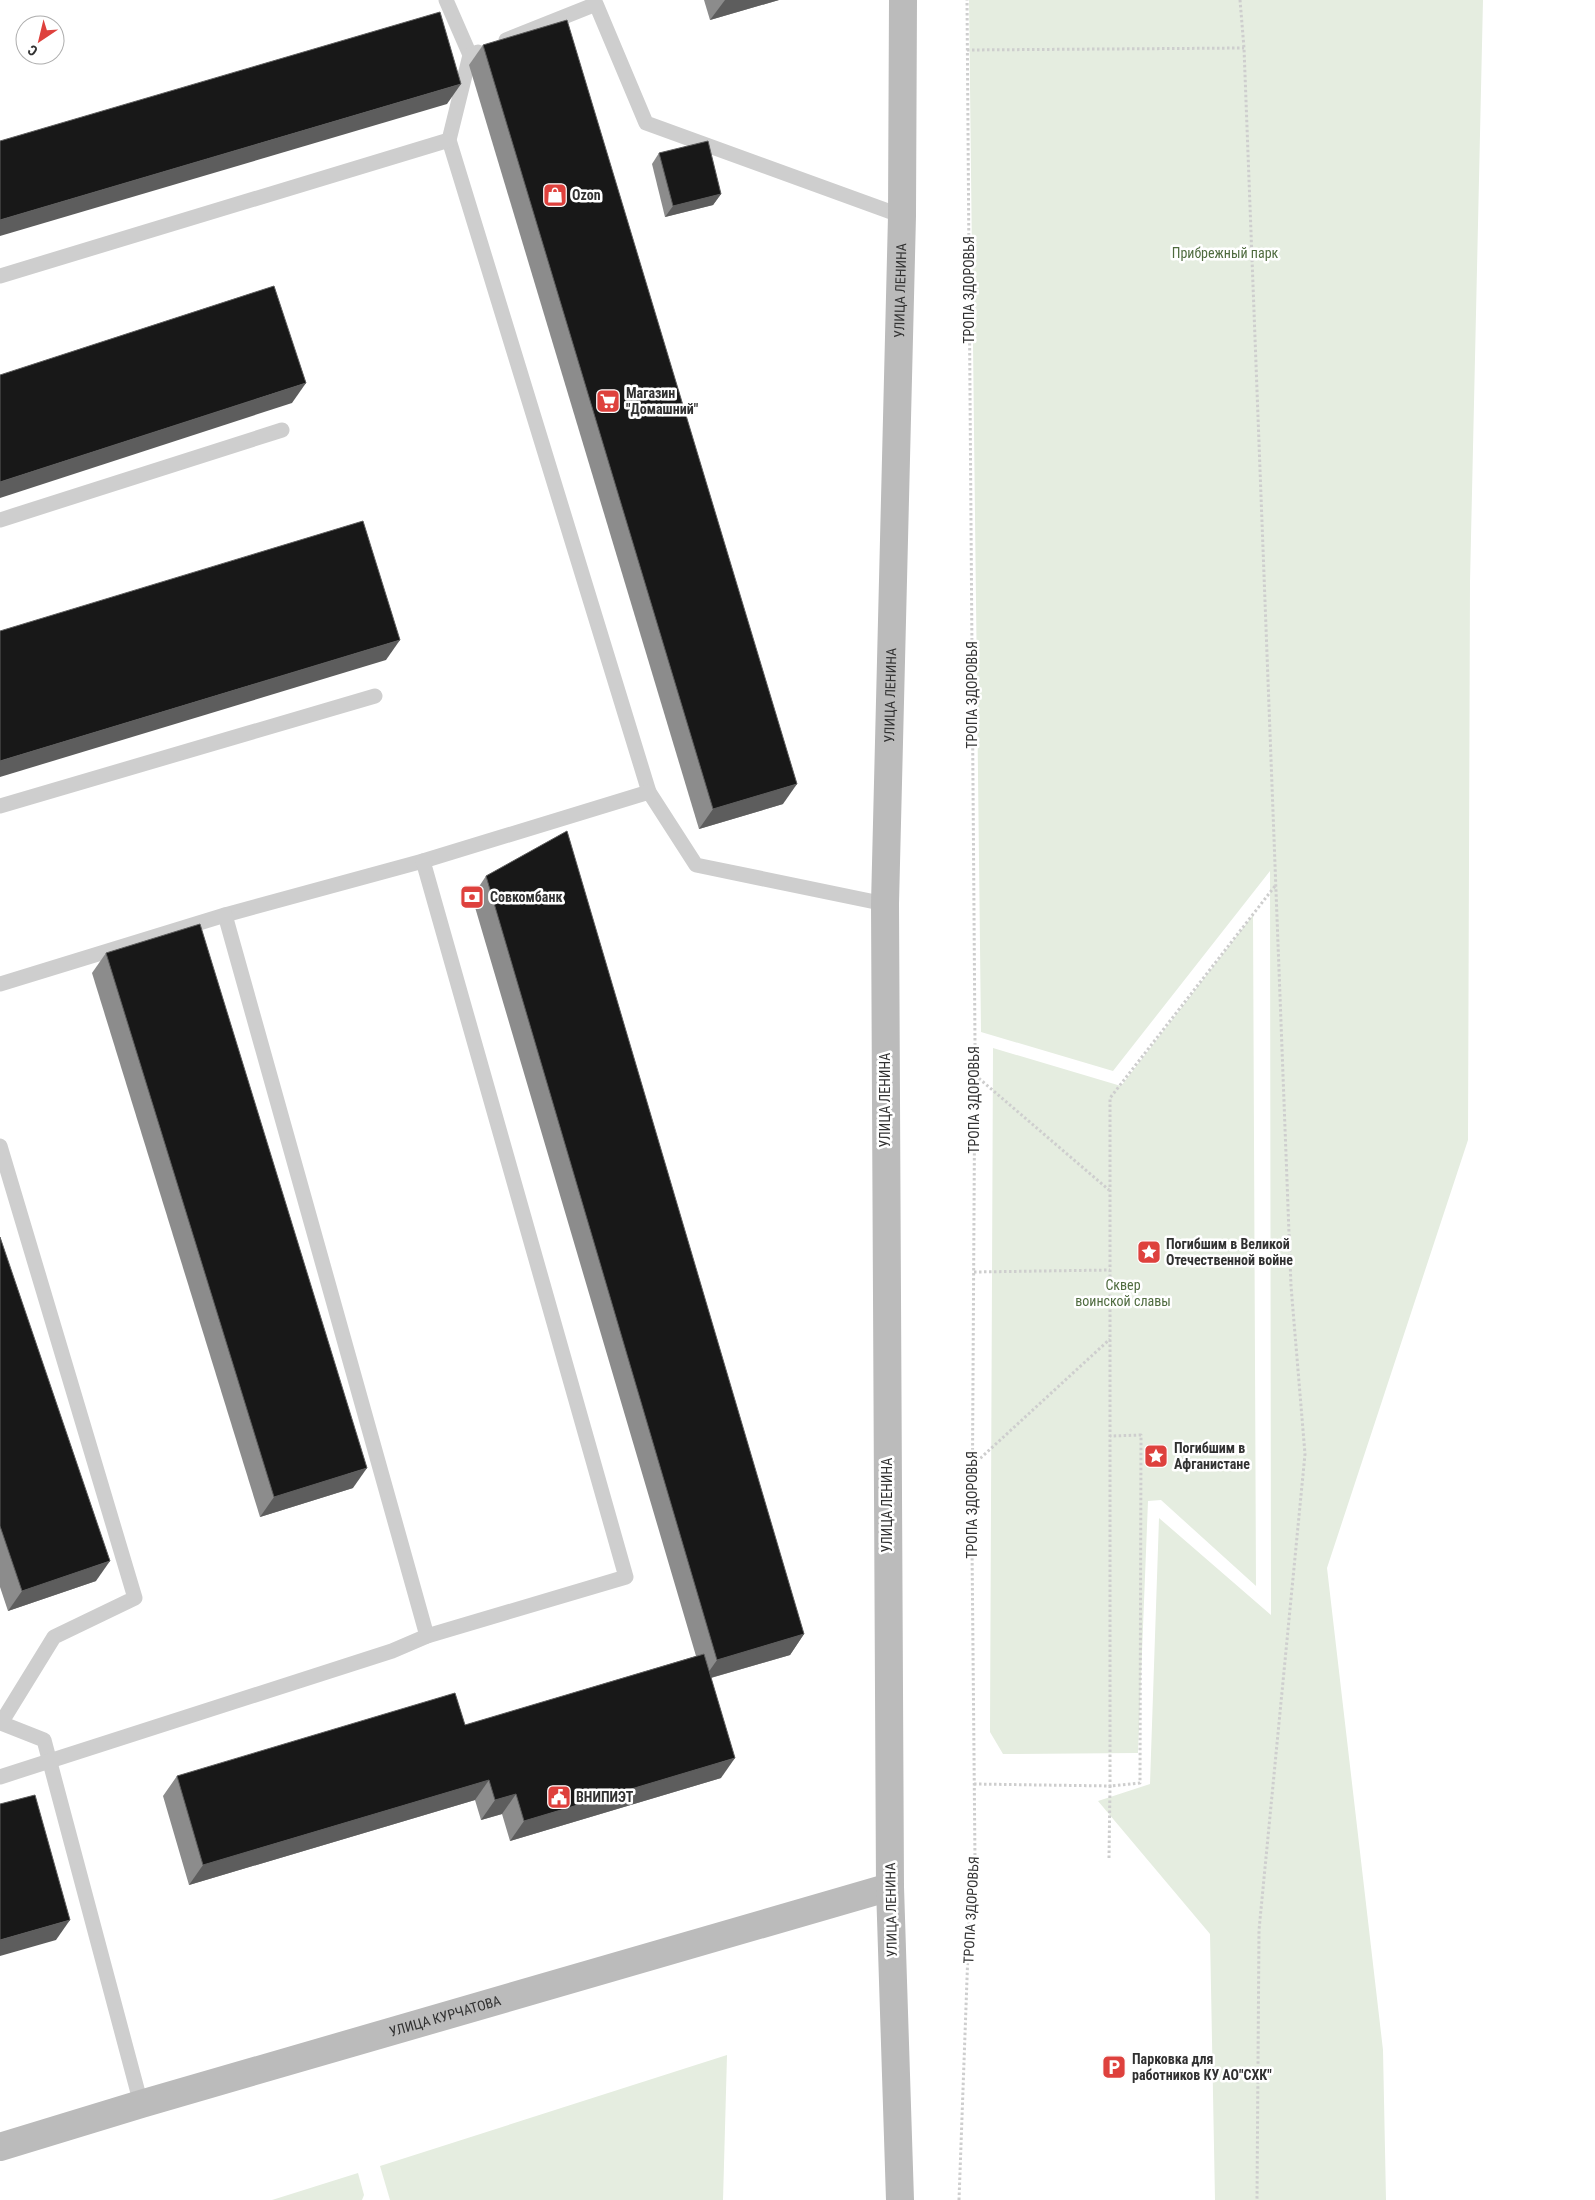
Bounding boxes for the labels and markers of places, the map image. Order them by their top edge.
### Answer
shop icon: Ozon [542,182,568,208]
place label: Ozon [572,187,601,203]
place label: Магазин "Домашний" [626,385,699,417]
supermarket icon: Магазин "Домашний" [595,388,621,414]
bank icon: Совкомбанк [459,884,485,910]
place label: Совкомбанк [490,889,563,905]
place label: Погибшим в Великой Отечественной войне [1166,1236,1293,1268]
place icon: Погибшим в Великой Отечественной войне [1136,1239,1162,1265]
place label: Погибшим в Афганистане [1174,1440,1250,1472]
place icon: Погибшим в Афганистане [1143,1443,1169,1469]
public building icon: ВНИПИЭТ [546,1784,572,1810]
place label: ВНИПИЭТ [576,1789,634,1805]
place label: Парковка для работников КУ АО"СХК" [1132,2051,1272,2083]
parking icon: Парковка для работников КУ АО"СХК" [1101,2054,1127,2080]

